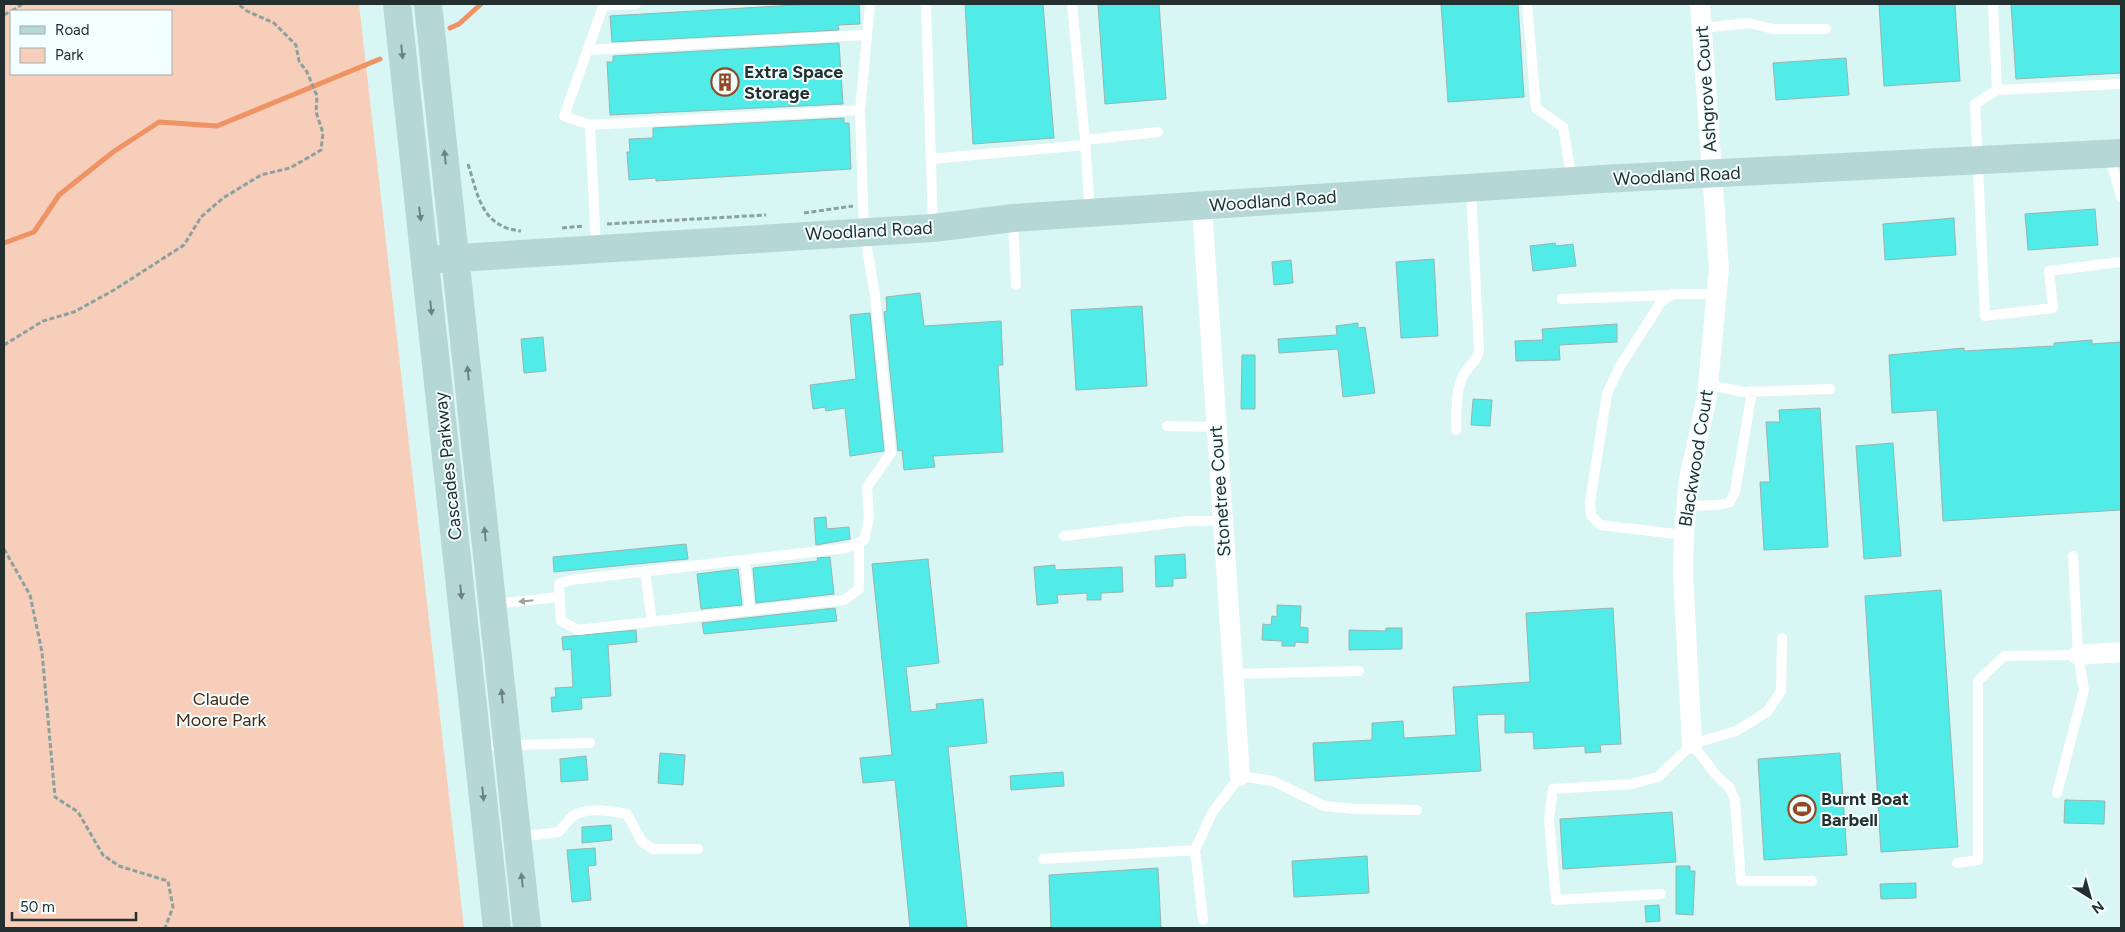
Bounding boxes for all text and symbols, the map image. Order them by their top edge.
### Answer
legend [10,10,172,75]
text: Road [55,21,90,39]
street label: Ashgrove Court [1691,25,1721,153]
one-way arrow [398,45,406,61]
text: Park [55,46,84,64]
place label: Extra Space Storage [744,61,843,104]
building icon: Extra Space Storage [710,67,740,97]
one-way arrow [441,148,449,164]
street label: Woodland Road [1613,162,1741,190]
street label: Woodland Road [1209,186,1337,216]
one-way arrow [416,206,424,222]
street label: Woodland Road [805,217,933,245]
one-way arrow [427,301,435,317]
one-way arrow [464,365,472,381]
street label: Blackwood Court [1674,388,1718,528]
street label: Cascades Parkway [429,390,467,541]
street label: Stonetree Court [1204,424,1236,557]
one-way arrow [481,526,489,542]
one-way arrow [457,584,465,600]
one-way arrow [518,597,534,605]
park label: Claude Moore Park [176,688,267,731]
one-way arrow [498,688,506,704]
one-way arrow [479,787,487,803]
place label: Burnt Boat Barbell [1821,788,1909,831]
sports icon: Burnt Boat Barbell [1787,794,1817,824]
one-way arrow [518,871,526,887]
north arrow [2065,872,2115,922]
scale bar [12,890,136,922]
text: N [2088,897,2107,917]
text: 50 m [20,898,55,916]

